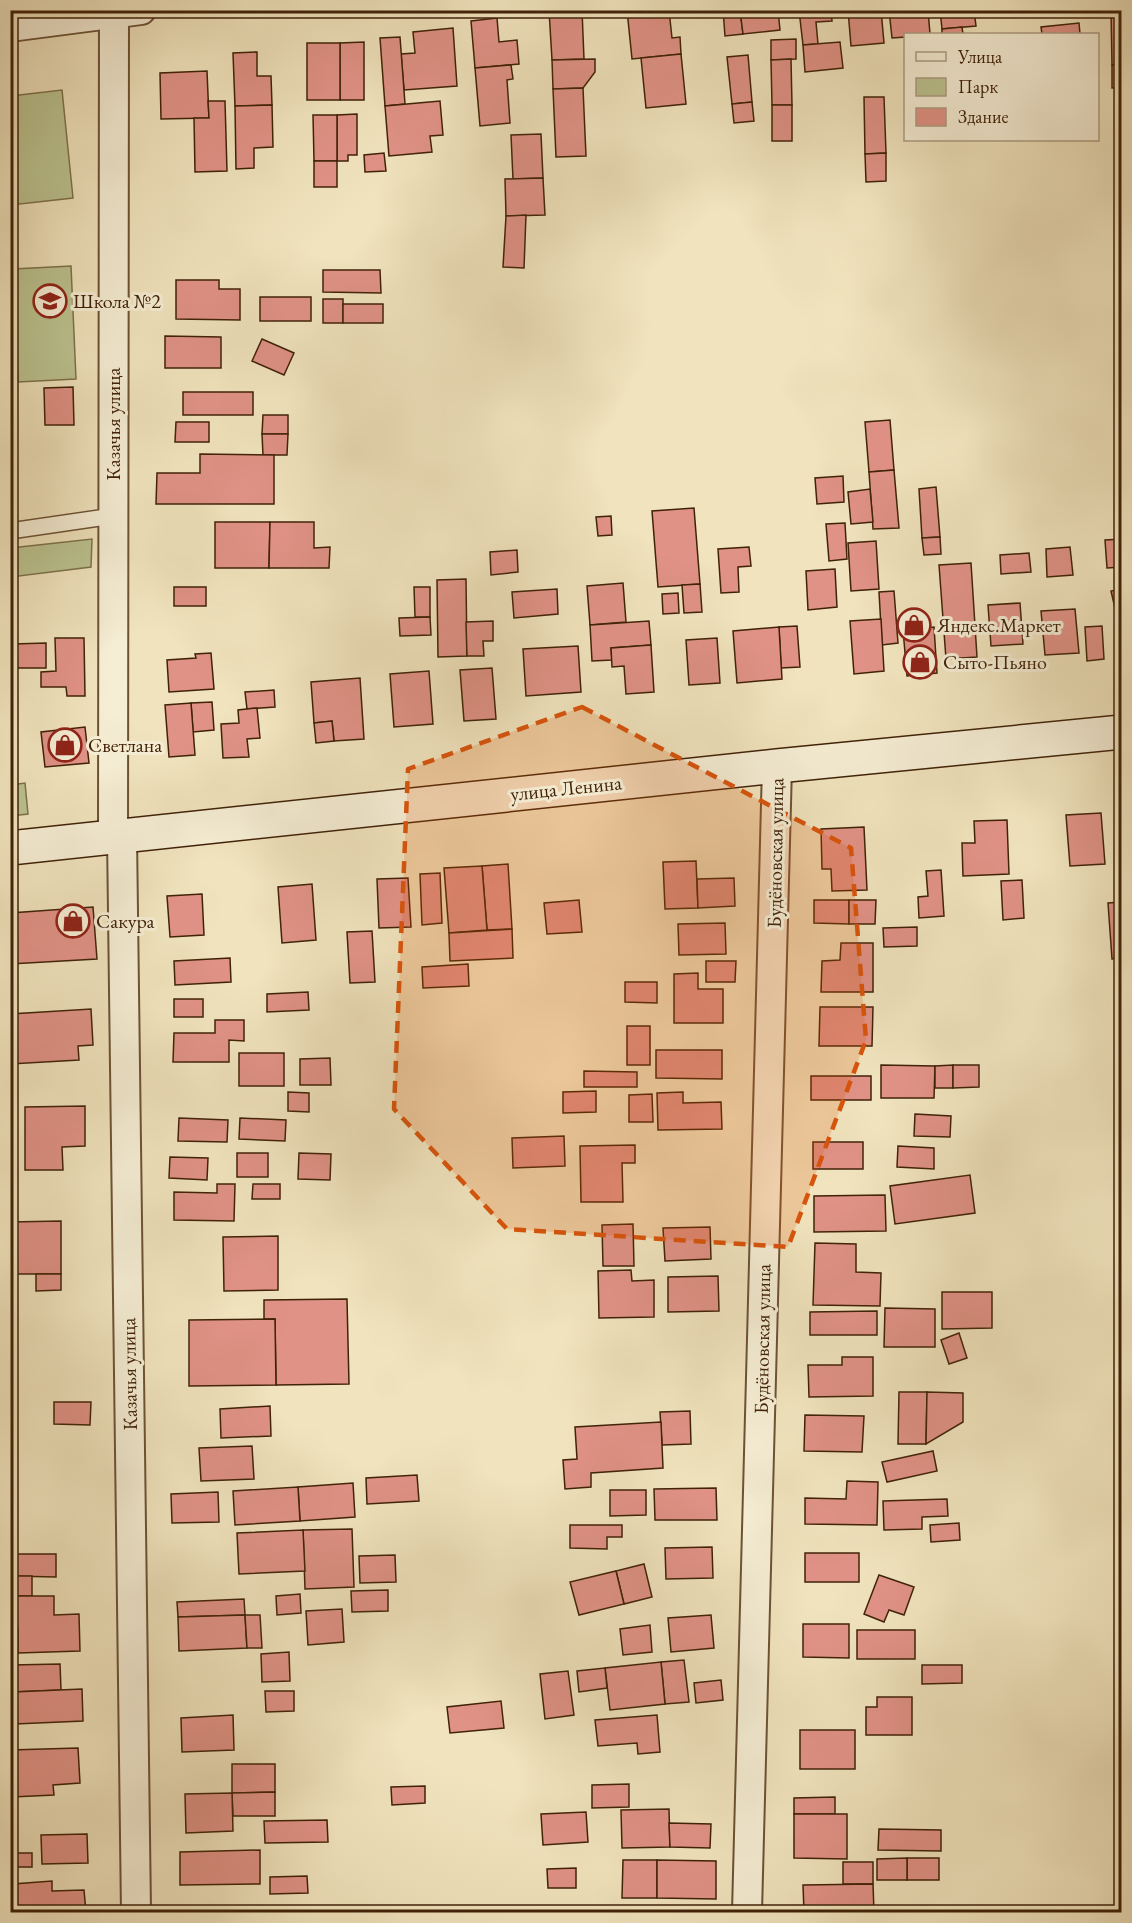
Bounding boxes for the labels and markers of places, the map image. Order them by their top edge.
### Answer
school or university icon: Школа №2 [32,283,68,319]
place label: Школа №2 [73,288,161,314]
shop icon: Яндекс.Маркет [896,607,932,643]
place label: Яндекс.Маркет [936,612,1061,638]
shop icon: Сыто-Пьяно [902,644,938,680]
place label: Сыто-Пьяно [943,649,1047,675]
shop icon: Светлана [47,727,83,763]
place label: Светлана [88,732,162,758]
shop icon: Сакура [55,903,91,939]
place label: Сакура [96,908,154,934]

